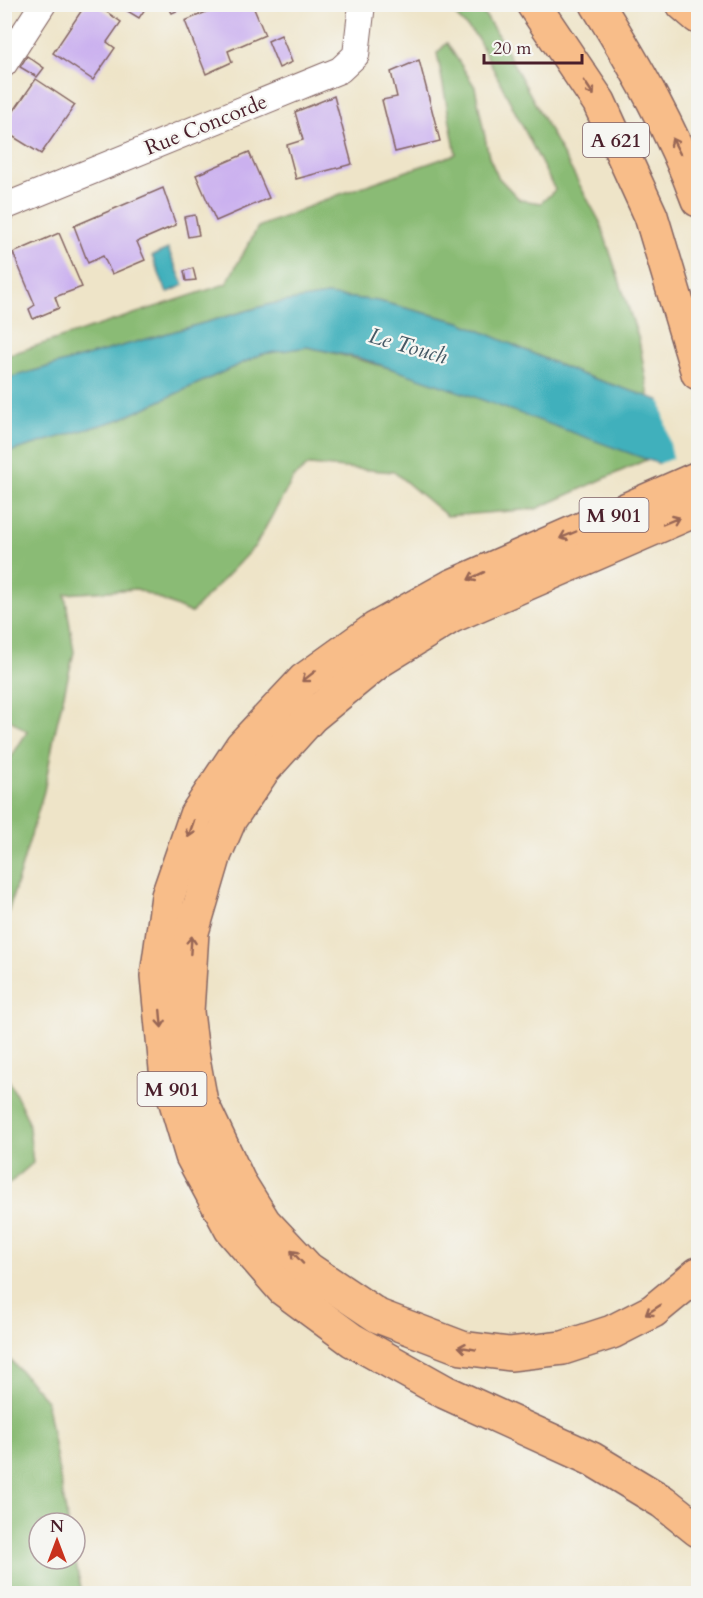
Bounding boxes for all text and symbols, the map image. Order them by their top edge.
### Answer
scale bar [484,27,582,65]
text: 20 m [493,36,532,61]
one-way arrow [583,79,595,95]
street label: Rue Concorde [140,87,272,163]
road number: A 621 [583,123,649,157]
one-way arrow [670,138,681,156]
water label: Le Touch [365,320,451,372]
road number: M 901 [580,498,648,532]
one-way arrow [662,514,680,525]
one-way arrow [559,530,577,541]
one-way arrow [467,570,485,582]
one-way arrow [302,670,318,683]
one-way arrow [185,819,196,838]
one-way arrow [186,936,197,956]
one-way arrow [156,1009,167,1029]
road number: M 901 [138,1072,207,1106]
one-way arrow [290,1250,304,1265]
one-way arrow [645,1304,661,1316]
one-way arrow [457,1342,477,1353]
north arrow [27,1511,87,1571]
text: N [50,1516,64,1538]

